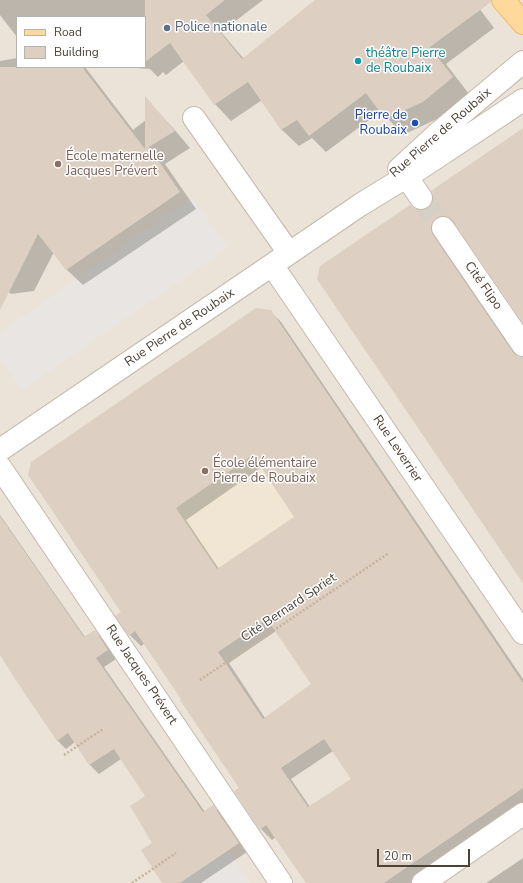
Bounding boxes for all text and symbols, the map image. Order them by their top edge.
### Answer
legend [16,16,146,68]
place label: Police nationale [175,20,267,36]
marker: Police nationale [162,23,172,33]
text: Road [54,24,82,40]
text: Building [54,44,99,60]
place label: théâtre Pierre de Roubaix [366,46,445,77]
marker: théâtre Pierre de Roubaix [353,56,363,66]
street label: Rue Pierre de Roubaix [387,85,495,181]
place label: Pierre de Roubaix [355,108,407,139]
marker: Pierre de Roubaix [410,118,420,128]
place label: École maternelle Jacques Prévert [66,149,164,180]
marker: École maternelle Jacques Prévert [53,159,63,169]
street label: Cité Flipo [461,259,505,313]
street label: Rue Pierre de Roubaix [122,285,238,371]
street label: Rue Leverrier [369,413,425,485]
place label: École élémentaire Pierre de Roubaix [213,456,317,487]
marker: École élémentaire Pierre de Roubaix [200,466,210,476]
street label: Cité Bernard Spriet [238,570,340,646]
street label: Rue Jacques Prévert [102,622,180,728]
scale bar [379,841,472,867]
text: 20 m [384,848,412,864]

